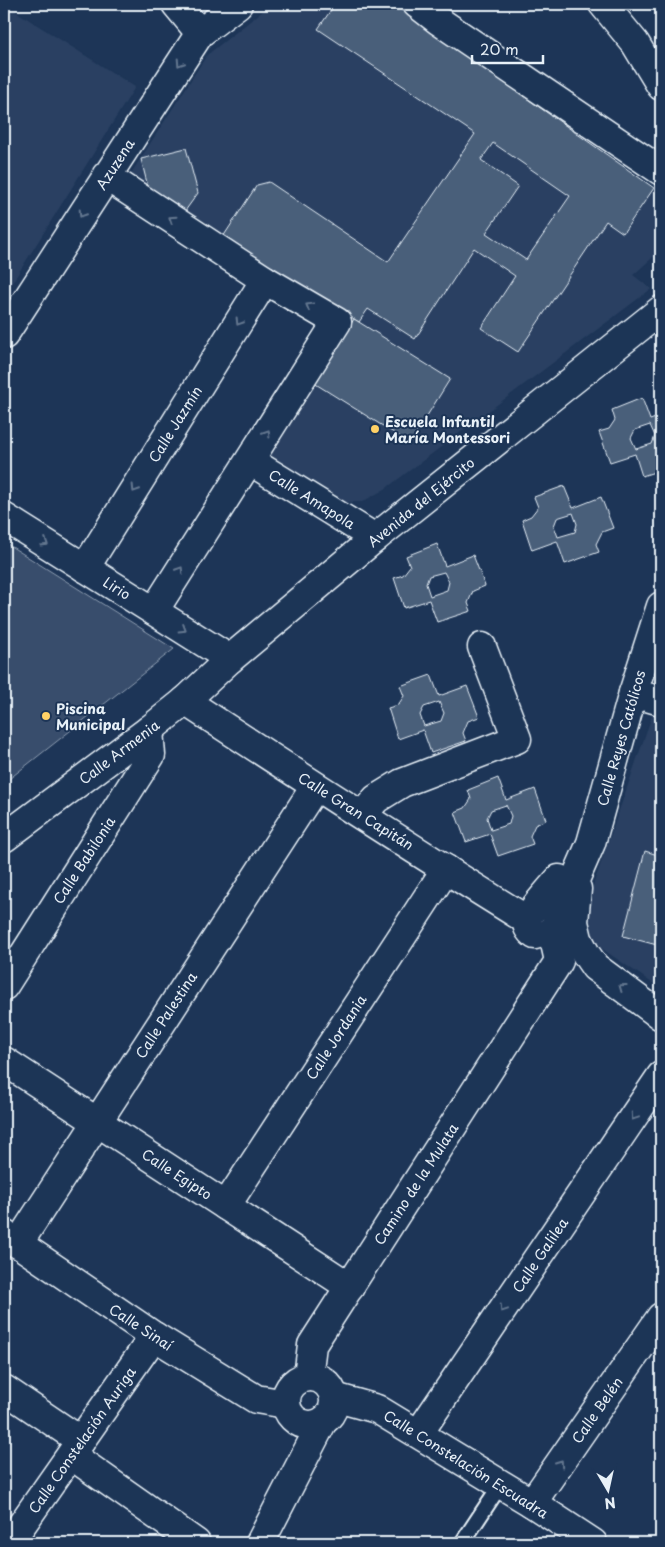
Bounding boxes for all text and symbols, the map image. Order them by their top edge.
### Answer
scale bar [472,32,544,64]
text: 20 m [480,37,519,60]
one-way arrow [177,57,186,67]
street label: Azuzena [91,134,139,194]
one-way arrow [79,208,88,217]
one-way arrow [168,216,177,226]
one-way arrow [306,303,315,313]
one-way arrow [236,316,245,325]
street label: Calle Jazmín [143,382,207,466]
place label: Escuela Infantil María Montessori [385,411,510,448]
marker: Escuela Infantil María Montessori [369,423,381,435]
one-way arrow [261,429,270,438]
street label: Avenida del Ejército [363,452,479,552]
street label: Calle Amapola [265,464,360,534]
one-way arrow [131,484,141,493]
one-way arrow [39,537,49,546]
one-way arrow [174,567,184,576]
street label: Lirio [99,571,135,605]
one-way arrow [177,623,186,633]
street label: Calle Reyes Católicos [592,668,650,808]
place label: Piscina Municipal [56,698,125,735]
marker: Piscina Municipal [40,710,52,722]
street label: Calle Armenia [74,714,164,789]
street label: Calle Gran Capitán [294,767,418,855]
street label: Calle Babilonia [48,812,120,908]
street label: Calle Palestina [130,967,202,1062]
one-way arrow [618,984,628,993]
street label: Calle Jordania [301,990,372,1084]
one-way arrow [631,1111,640,1120]
street label: Camino de la Mulata [369,1119,463,1249]
street label: Calle Egipto [138,1143,216,1205]
street label: Calle Galilea [507,1213,573,1297]
street label: Calle Sinaí [105,1299,177,1355]
one-way arrow [500,1303,509,1313]
street label: Calle Constelación Auriga [23,1362,141,1518]
street label: Calle Belén [566,1372,628,1448]
street label: Calle Constelación Escuadra [380,1405,553,1524]
one-way arrow [554,1460,563,1469]
north arrow [582,1464,632,1514]
text: N [603,1492,617,1515]

